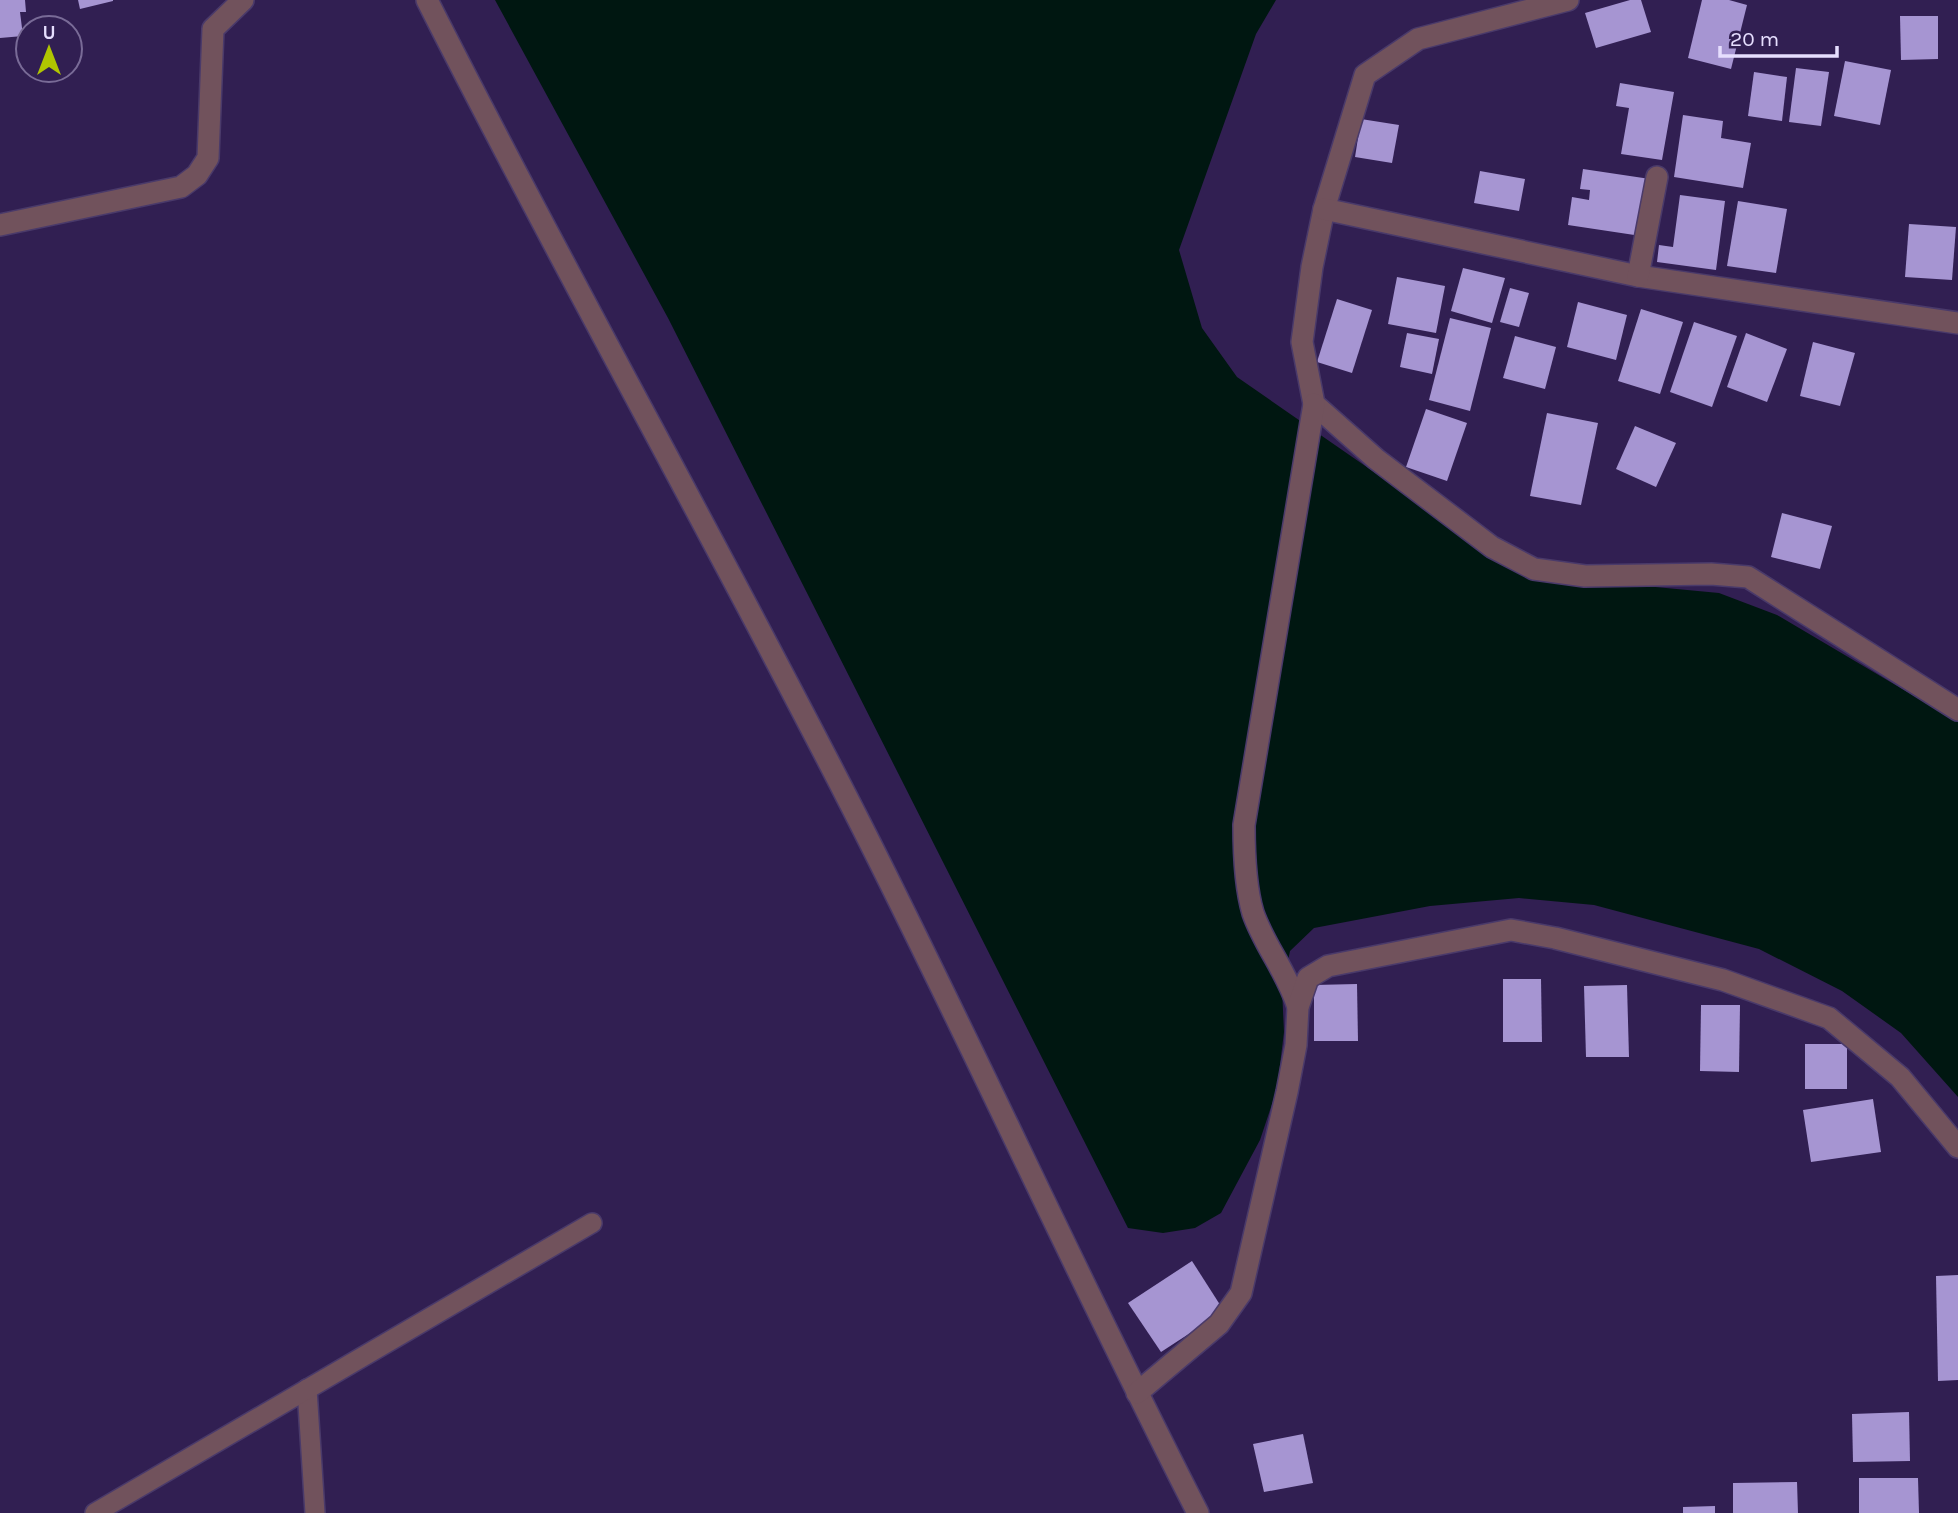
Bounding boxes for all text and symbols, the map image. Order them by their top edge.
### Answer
north arrow [14,14,84,84]
scale bar [1720,14,1837,58]
text: U [42,22,56,44]
text: 20 m [1730,27,1779,51]

